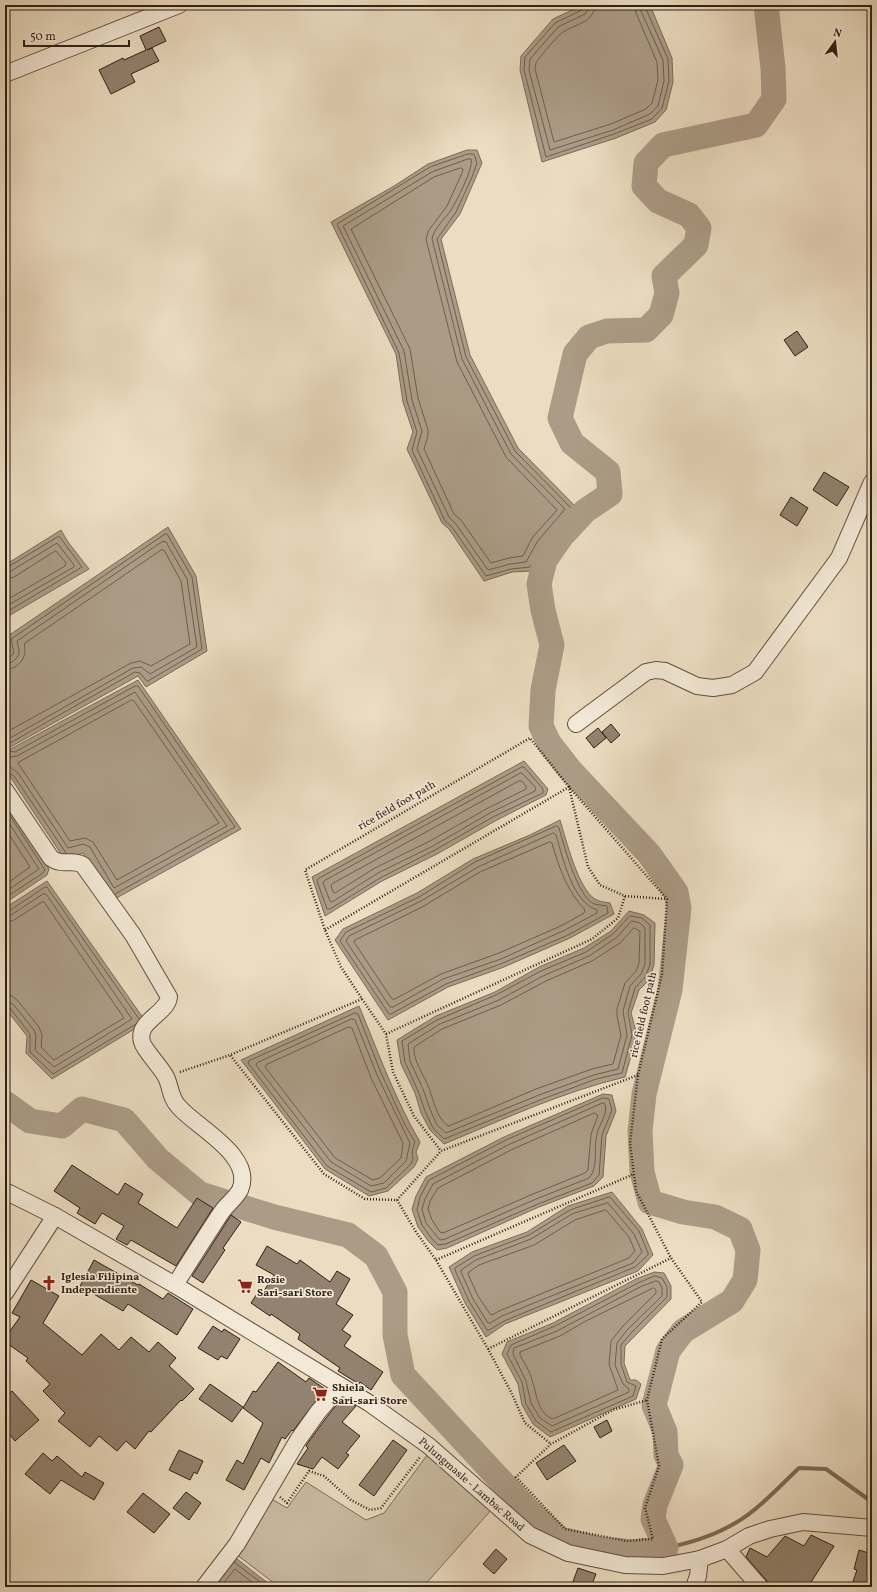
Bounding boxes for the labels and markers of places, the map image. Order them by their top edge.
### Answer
place label: Iglesia Filipina Independiente [61,1270,139,1298]
place label: Rosie Sari-sari Store [257,1273,333,1301]
church icon: Iglesia Filipina Independiente [40,1274,58,1292]
supermarket icon: Rosie Sari-sari Store [236,1277,254,1295]
place label: Shiela Sari-sari Store [332,1381,408,1409]
supermarket icon: Shiela Sari-sari Store [311,1385,329,1403]

